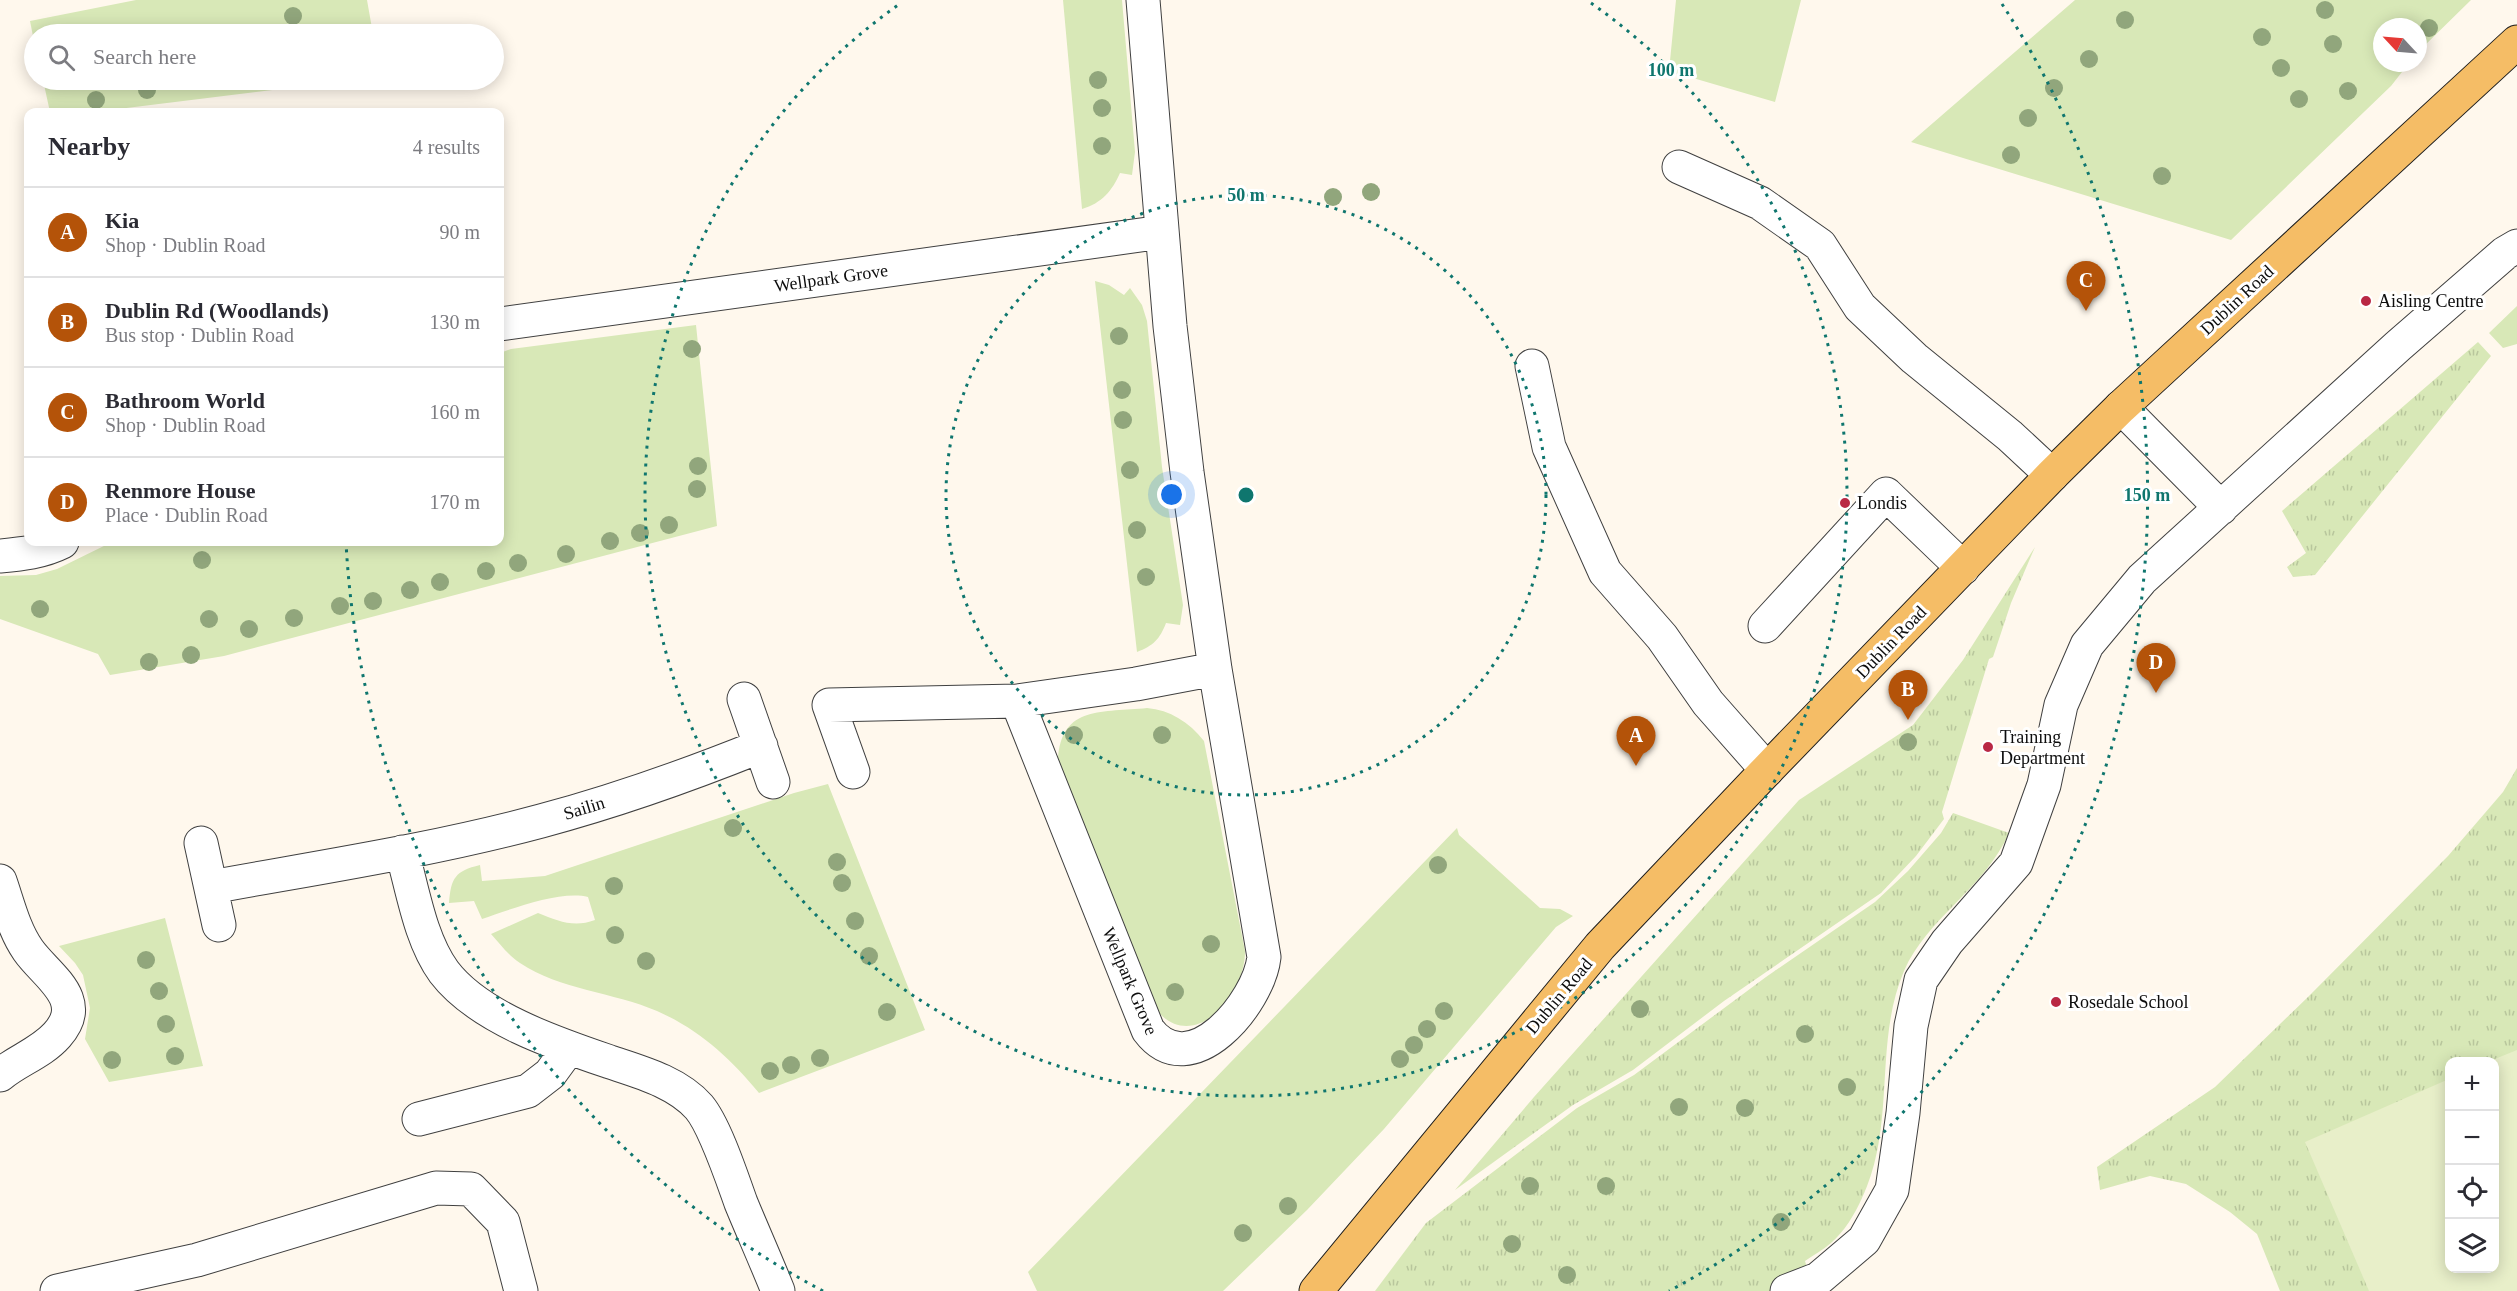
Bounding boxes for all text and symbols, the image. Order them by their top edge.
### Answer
north arrow [2373,18,2427,72]
search box [24,24,504,90]
icon: search [45,41,78,74]
text: Search here [93,44,196,69]
text: 100 m [1648,60,1694,80]
text: Nearby [48,132,130,161]
text: 4 results [413,136,480,158]
text: 50 m [1227,185,1265,205]
text: Kia [105,208,139,233]
text: A [60,221,75,243]
text: 90 m [439,221,480,243]
text: Shop · Dublin Road [105,234,266,256]
street label: Wellpark Grove [773,260,889,296]
street label: Dublin Road [2196,261,2278,339]
pin: C [2066,262,2106,311]
place label: Aisling Centre [2378,291,2484,311]
marker: Aisling Centre [2359,294,2373,308]
text: Dublin Rd (Woodlands) [105,298,329,323]
text: B [61,311,74,333]
text: 130 m [429,311,480,333]
text: Bus stop · Dublin Road [105,324,294,346]
text: Bathroom World [105,388,265,413]
text: C [60,401,75,423]
text: 160 m [429,401,480,423]
text: Shop · Dublin Road [105,414,266,436]
text: Renmore House [105,478,256,503]
your location [1157,480,1186,509]
centre of rings [1236,485,1256,505]
text: 150 m [2124,485,2170,505]
text: D [60,491,75,513]
text: 170 m [429,491,480,513]
place label: Londis [1857,493,1907,513]
marker: Londis [1838,496,1852,510]
text: Place · Dublin Road [105,504,268,526]
street label: Dublin Road [1852,602,1930,682]
pin: D [2136,644,2176,693]
pin: B [1888,670,1928,720]
pin: A [1616,716,1656,766]
place label: Training Department [2000,727,2085,768]
marker: Training Department [1981,740,1995,754]
street label: Sailin [561,792,607,824]
street label: Wellpark Grove [1098,924,1162,1038]
street label: Dublin Road [1522,954,1596,1038]
place label: Rosedale School [2068,992,2188,1012]
marker: Rosedale School [2049,995,2063,1009]
map controls [2445,1057,2499,1273]
button: + [2445,1057,2499,1111]
button: − [2445,1111,2499,1165]
button: locate [2445,1165,2499,1219]
button: layers [2445,1219,2499,1273]

